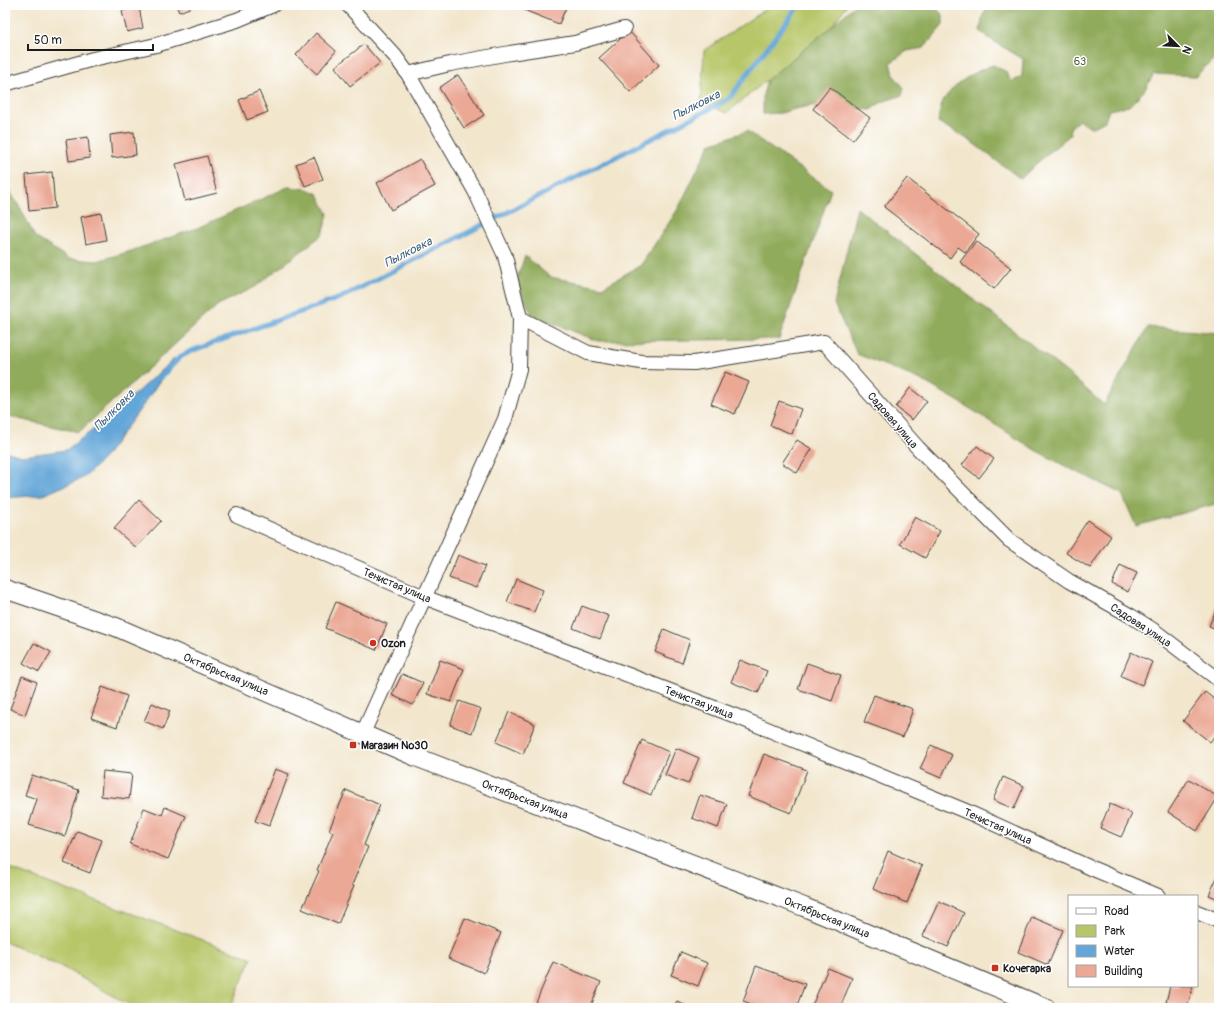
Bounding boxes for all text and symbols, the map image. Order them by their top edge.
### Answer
scale bar [28,26,153,52]
north arrow [1158,26,1198,66]
text: 50 m [34,33,62,48]
text: N [1179,44,1194,56]
park label: 63 [1074,55,1086,68]
water label: Пылковка [670,86,724,124]
water label: Пылковка [382,233,436,271]
water label: Пылковка [91,386,139,434]
street label: Садовая улица [865,390,920,451]
street label: Тенистая улица [361,565,433,606]
street label: Садовая улица [1108,601,1174,650]
place label: Ozon [381,637,406,650]
marker: Ozon [368,638,378,648]
street label: Октябрьская улица [181,651,270,698]
street label: Тенистая улица [662,683,735,722]
place label: Магазин №30 [361,739,428,752]
marker: Магазин №30 [348,740,358,750]
street label: Октябрьская улица [480,777,570,822]
street label: Тенистая улица [962,806,1034,847]
street label: Октябрьская улица [782,894,872,941]
legend [1068,895,1198,987]
text: Road [1104,904,1129,919]
text: Park [1104,924,1125,939]
text: Water [1104,944,1135,959]
place label: Кочегарка [1003,962,1051,975]
marker: Кочегарка [990,963,1000,973]
text: Building [1104,964,1143,979]

